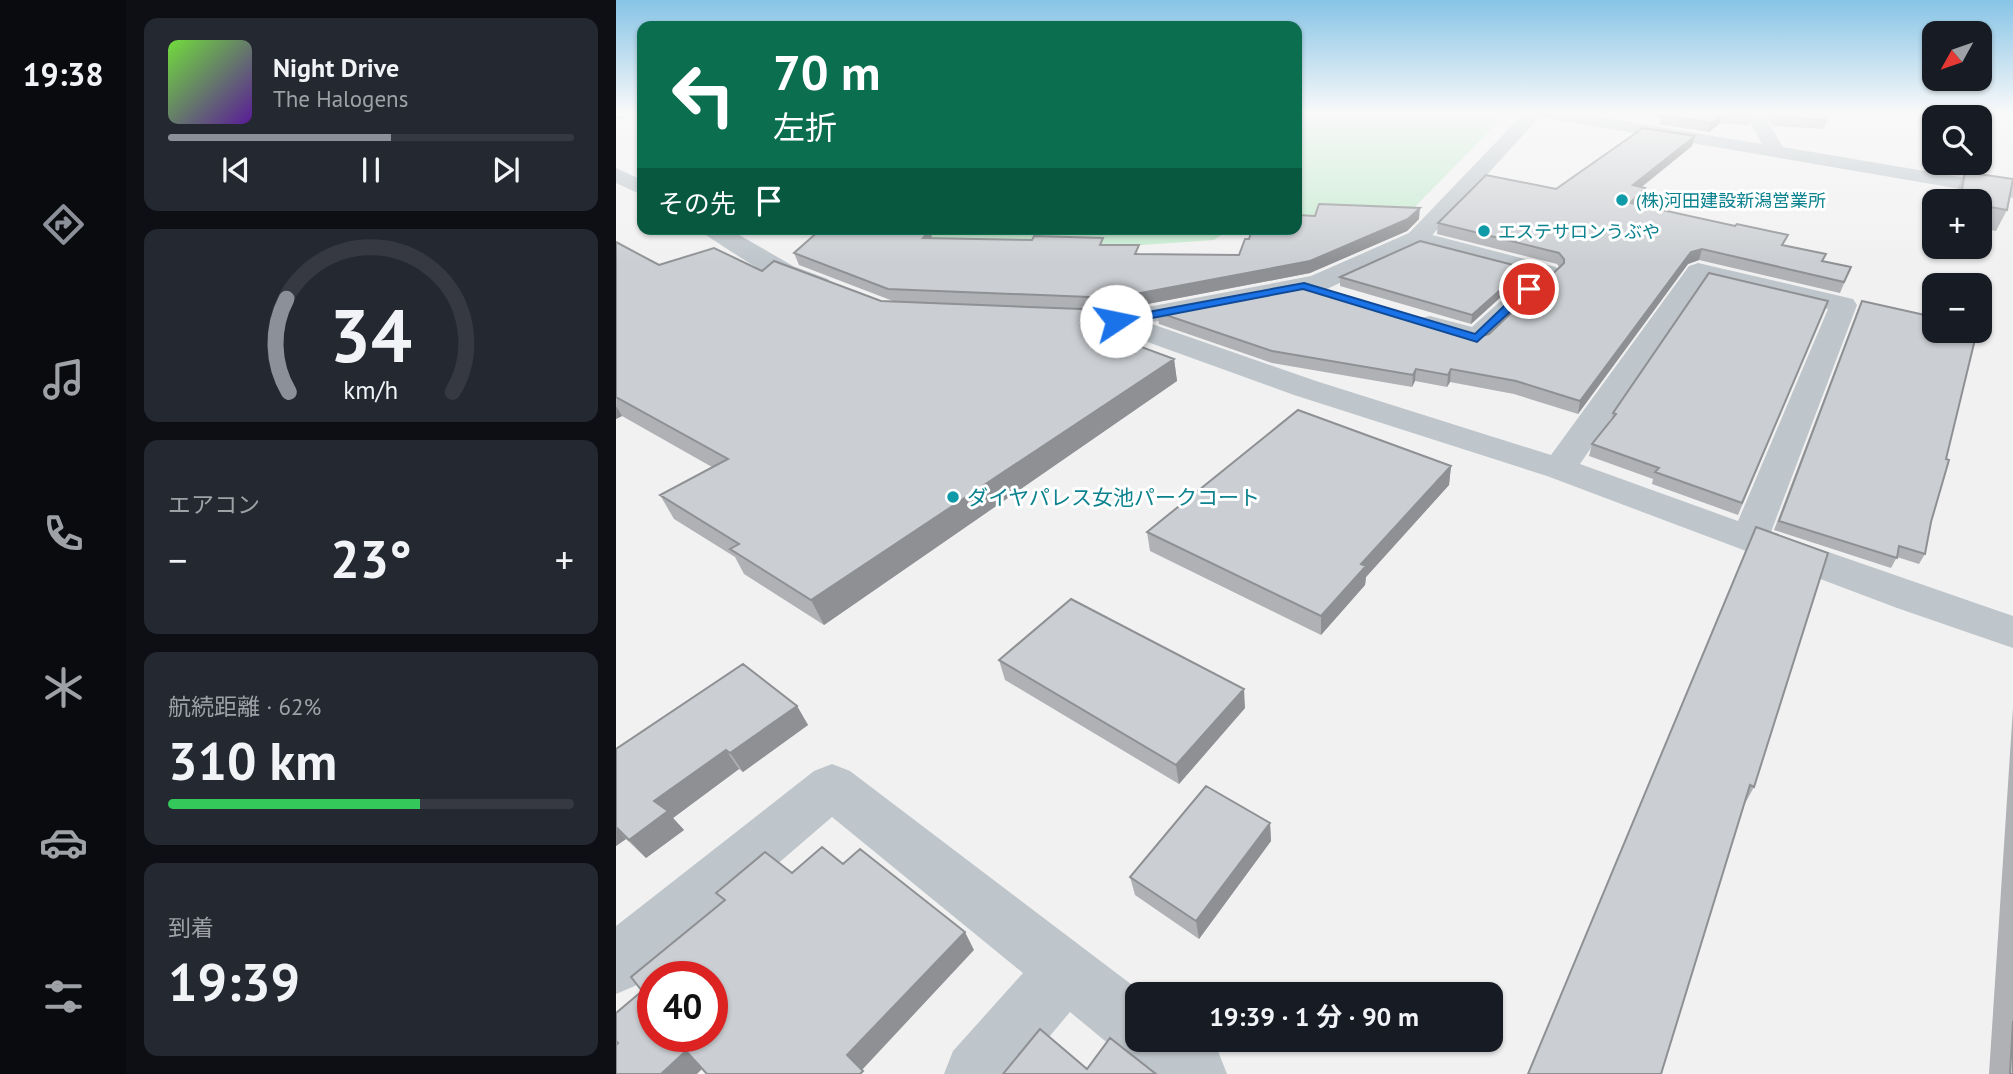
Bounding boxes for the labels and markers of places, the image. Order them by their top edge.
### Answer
place label: (株)河田建設新潟営業所 [1636,189,1826,212]
marker: (株)河田建設新潟営業所 [1614,192,1630,208]
place label: エステサロンうぶや [1498,220,1660,243]
marker: エステサロンうぶや [1476,223,1492,239]
pin [1499,259,1559,319]
place label: ダイヤパレス女池パークコート [967,484,1260,511]
marker: ダイヤパレス女池パークコート [945,489,961,505]

